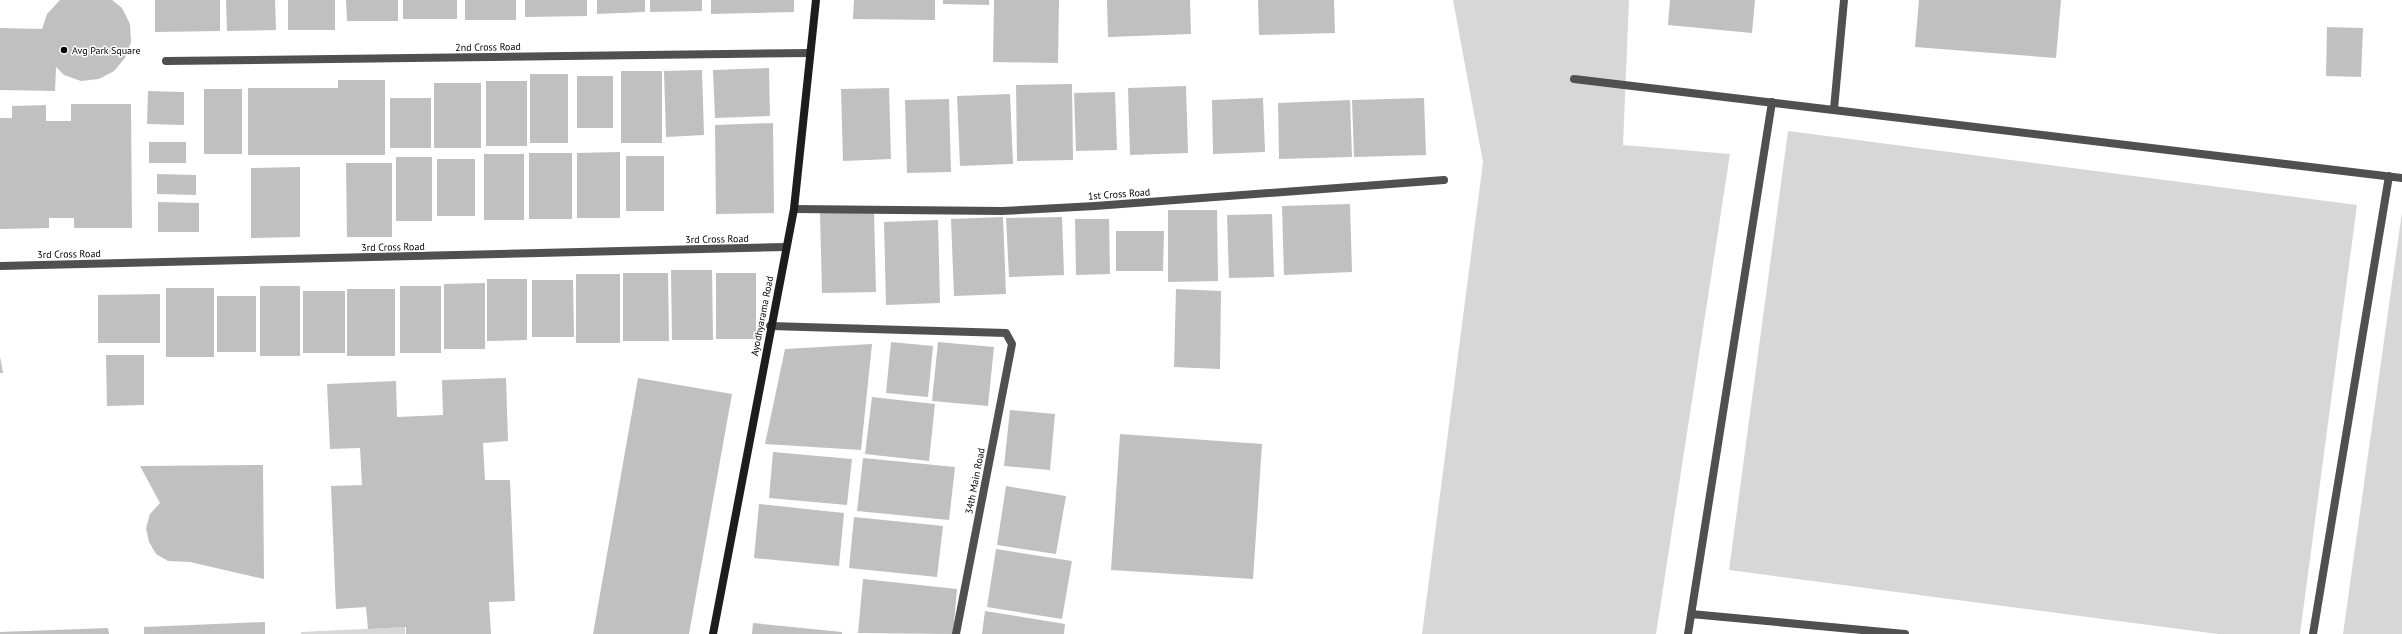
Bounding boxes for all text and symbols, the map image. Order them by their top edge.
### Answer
street label: 2nd Cross Road [455,40,521,54]
place label: Avg Park Square [72,44,141,57]
marker: Avg Park Square [59,45,69,55]
street label: 1st Cross Road [1087,185,1151,203]
street label: 3rd Cross Road [685,232,749,246]
street label: 3rd Cross Road [361,240,425,254]
street label: 3rd Cross Road [37,247,101,261]
street label: Ayodhyarama Road [748,275,776,357]
street label: 34th Main Road [962,447,988,515]

